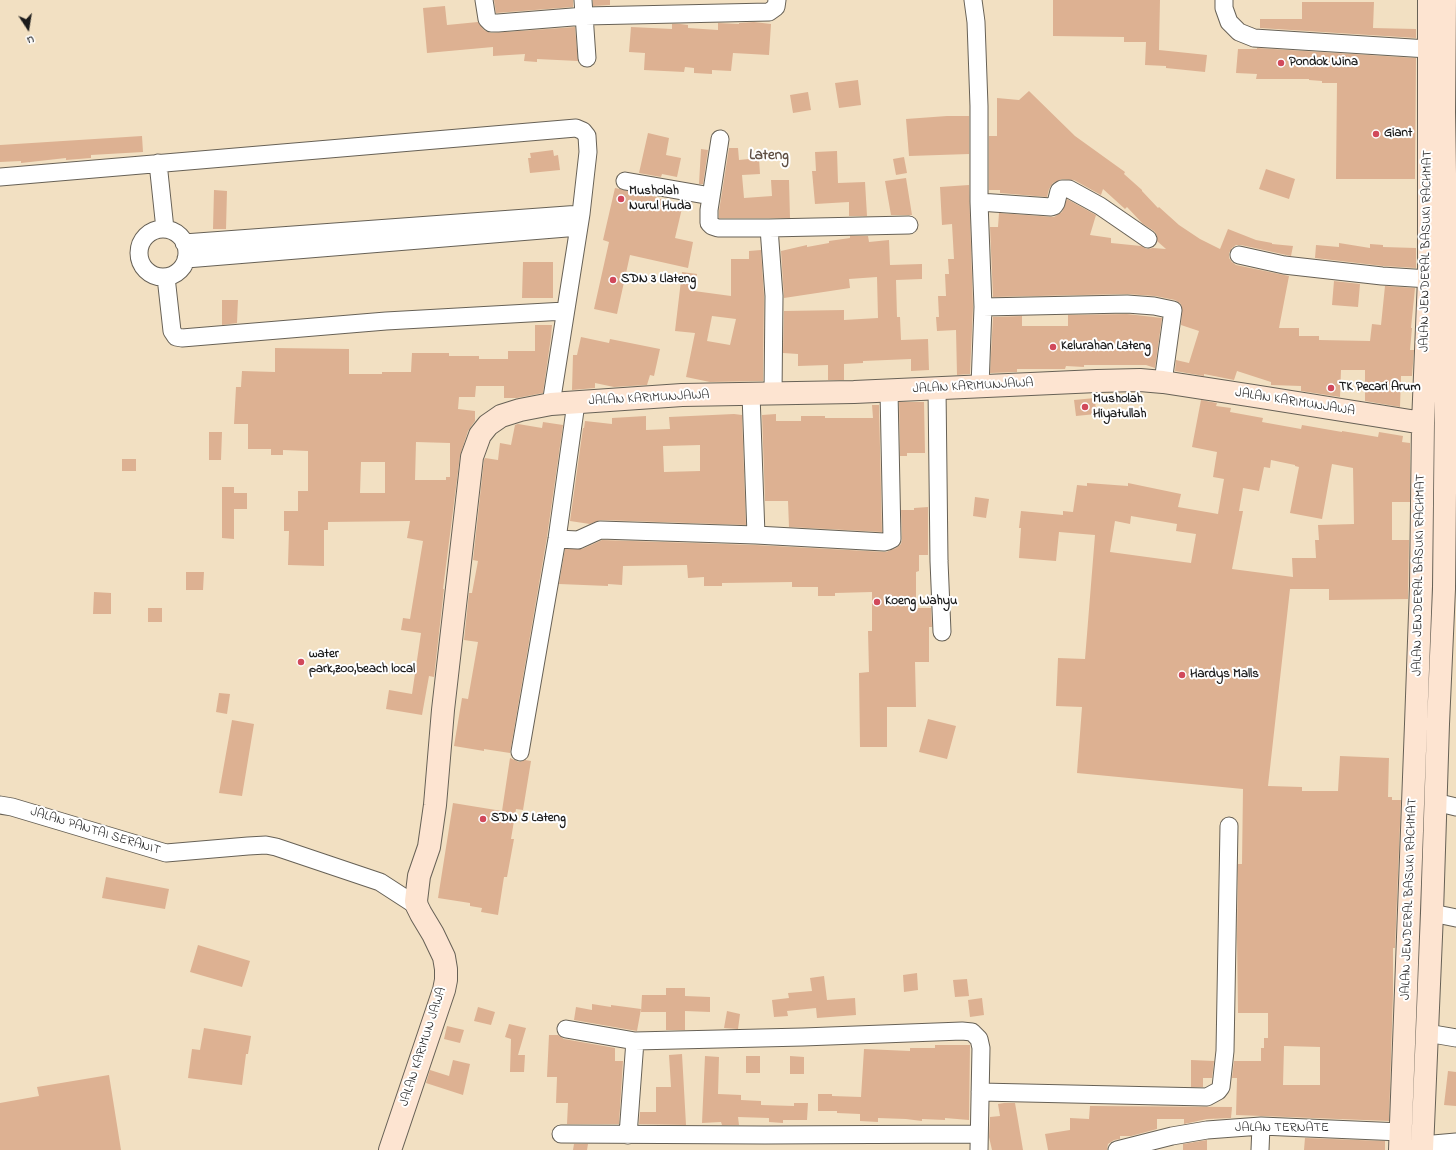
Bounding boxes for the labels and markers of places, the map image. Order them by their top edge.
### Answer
place label: Pondok Wina [1289,55,1358,71]
marker: Pondok Wina [1276,58,1286,68]
place label: Giant [1384,126,1412,142]
marker: Giant [1371,129,1381,139]
place label: Musholah Nurul Huda [629,184,691,215]
marker: Musholah Nurul Huda [616,194,626,204]
place label: SDN 3 Llateng [621,272,696,288]
marker: SDN 3 Llateng [608,275,618,285]
place label: Kelurahan Lateng [1061,339,1151,355]
marker: Kelurahan Lateng [1048,342,1058,352]
place label: TK Pecari Arum [1339,380,1421,396]
marker: TK Pecari Arum [1326,383,1336,393]
place label: Musholah Hiyatullah [1093,392,1146,423]
marker: Musholah Hiyatullah [1080,402,1090,412]
place label: Koeng Wahyu [885,594,957,610]
marker: Koeng Wahyu [872,597,882,607]
place label: water park,zoo,beach local [309,647,415,678]
marker: water park,zoo,beach local [296,657,306,667]
place label: Hardys Malls [1190,667,1259,683]
marker: Hardys Malls [1177,670,1187,680]
place label: SDN 5 Lateng [491,811,566,827]
marker: SDN 5 Lateng [478,814,488,824]

